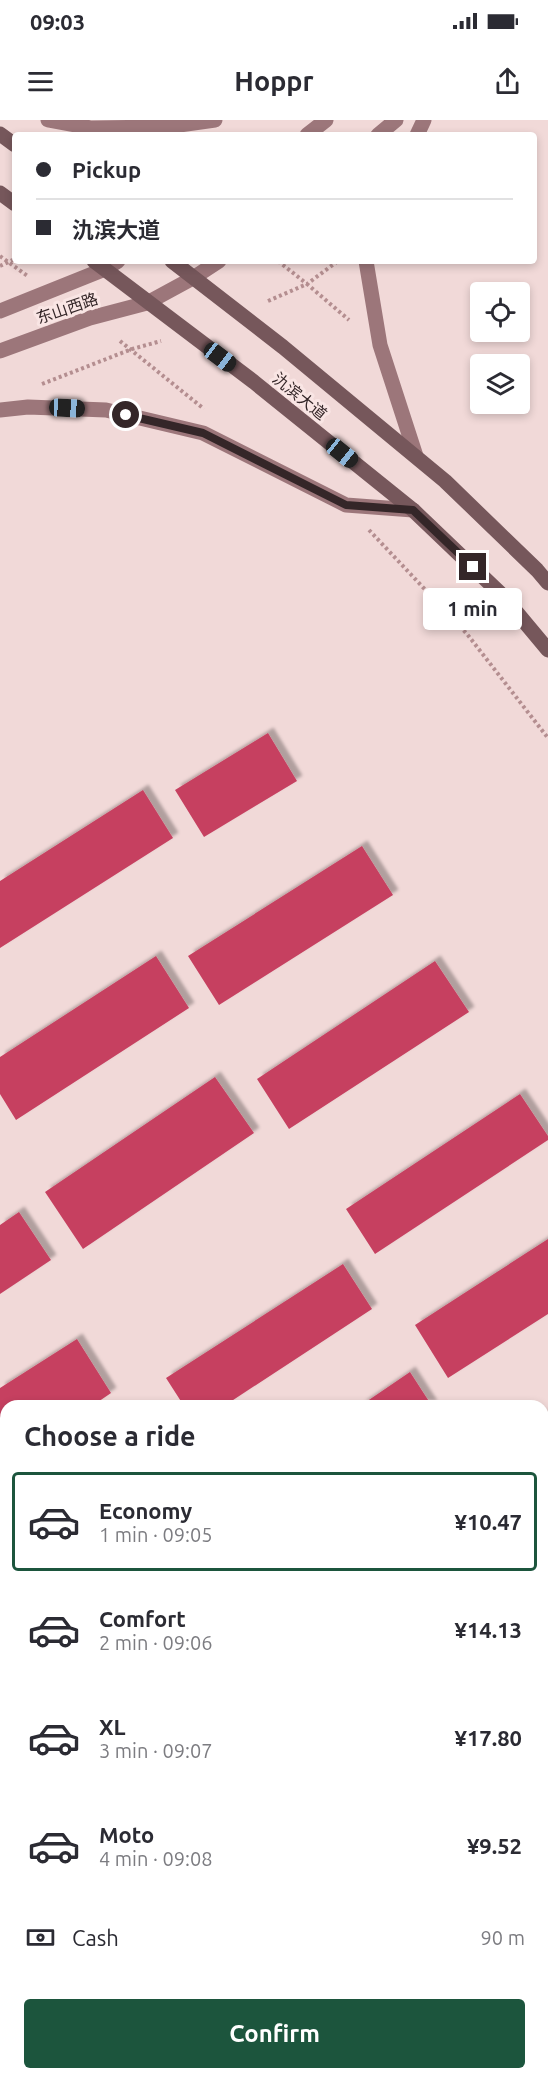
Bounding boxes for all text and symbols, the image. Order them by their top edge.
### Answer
text: 09:03 [30,9,85,34]
icon: menu [24,65,57,98]
icon: share [491,65,524,98]
text: Hoppr [234,66,314,96]
text: Pickup [72,157,141,182]
text: 氿滨大道 [72,217,160,242]
map controls [470,282,530,414]
button: locate [470,282,530,342]
street label: 东山西路 [34,289,100,327]
car [200,339,240,375]
button: layers [470,354,530,414]
street label: 氿滨大道 [269,369,331,423]
car [49,398,85,418]
route start [112,401,139,428]
car [322,435,362,471]
route end [459,553,486,580]
callout: 1 min [424,588,522,630]
text: 1 min [447,597,498,620]
text: Choose a ride [24,1421,196,1451]
icon: car [27,1495,81,1549]
text: Economy [99,1498,192,1523]
text: ¥10.47 [455,1509,522,1534]
text: 1 min · 09:05 [99,1523,213,1546]
icon: car [27,1603,81,1657]
text: Comfort [99,1606,186,1631]
text: ¥14.13 [455,1617,522,1642]
text: 2 min · 09:06 [99,1631,213,1654]
icon: car [27,1711,81,1765]
text: XL [99,1714,126,1739]
text: ¥17.80 [455,1725,522,1750]
text: 3 min · 09:07 [99,1739,213,1762]
icon: car [27,1819,81,1873]
text: Moto [99,1822,154,1847]
text: ¥9.52 [467,1833,522,1858]
text: 4 min · 09:08 [99,1847,213,1870]
icon: cash [24,1921,57,1954]
text: Cash [72,1925,119,1950]
text: 90 m [481,1926,525,1949]
button: Confirm [24,1999,525,2068]

